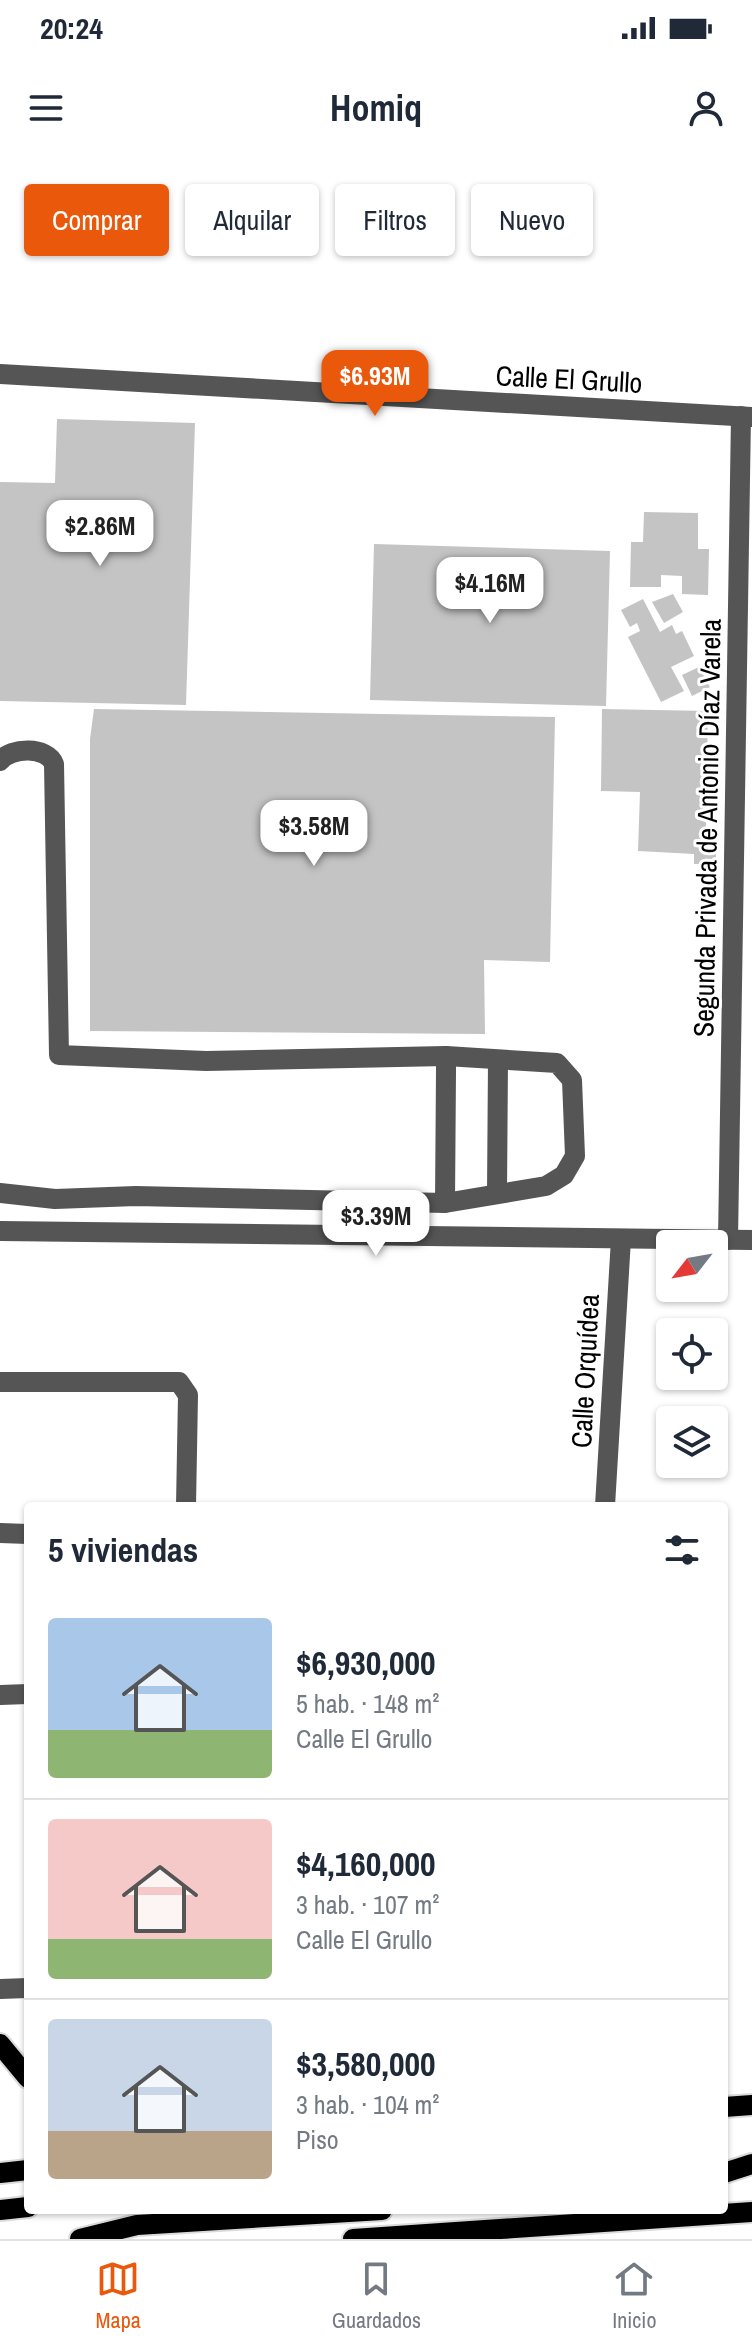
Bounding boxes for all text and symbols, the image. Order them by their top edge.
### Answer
text: 20:24 [40,8,103,48]
text: Homiq [330,84,422,132]
icon: menu [24,86,68,130]
icon: person [684,86,728,130]
chip: Comprar [24,184,169,256]
chip: Alquilar [185,184,319,256]
chip: Filtros [335,184,455,256]
chip: Nuevo [471,184,593,256]
pin: $6.93M [310,350,440,418]
street label: Calle El Grullo [495,356,643,402]
text: $6.93M [339,358,411,393]
pin: $2.86M [35,500,165,568]
text: $2.86M [64,508,136,543]
pin: $4.16M [425,557,555,625]
text: $4.16M [454,565,526,600]
street label: Segunda Privada de Antonio Díaz Varela [684,618,730,1037]
pin: $3.58M [249,800,379,868]
text: $3.58M [278,808,350,843]
pin: $3.39M [311,1190,441,1258]
text: $3.39M [340,1198,412,1233]
north arrow [656,1230,728,1302]
map controls [656,1230,728,1478]
street label: Calle Orquídea [562,1293,608,1449]
button: locate [656,1318,728,1390]
button: layers [656,1406,728,1478]
text: 5 viviendas [48,1527,198,1573]
icon: filters [660,1528,704,1572]
text: $6,930,000 [296,1640,436,1686]
icon: home [112,1650,208,1746]
text: 5 hab. · 148 m² [296,1686,439,1721]
text: Calle El Grullo [296,1721,432,1756]
text: $4,160,000 [296,1841,436,1887]
icon: home [112,1851,208,1947]
text: 3 hab. · 107 m² [296,1887,439,1922]
text: Calle El Grullo [296,1922,432,1957]
text: $3,580,000 [296,2041,436,2087]
icon: home [112,2051,208,2147]
text: 3 hab. · 104 m² [296,2087,439,2122]
text: Piso [296,2122,339,2157]
tab: Mapa [96,2257,141,2335]
tab: Guardados [332,2257,421,2335]
tab: Inicio [612,2257,656,2335]

